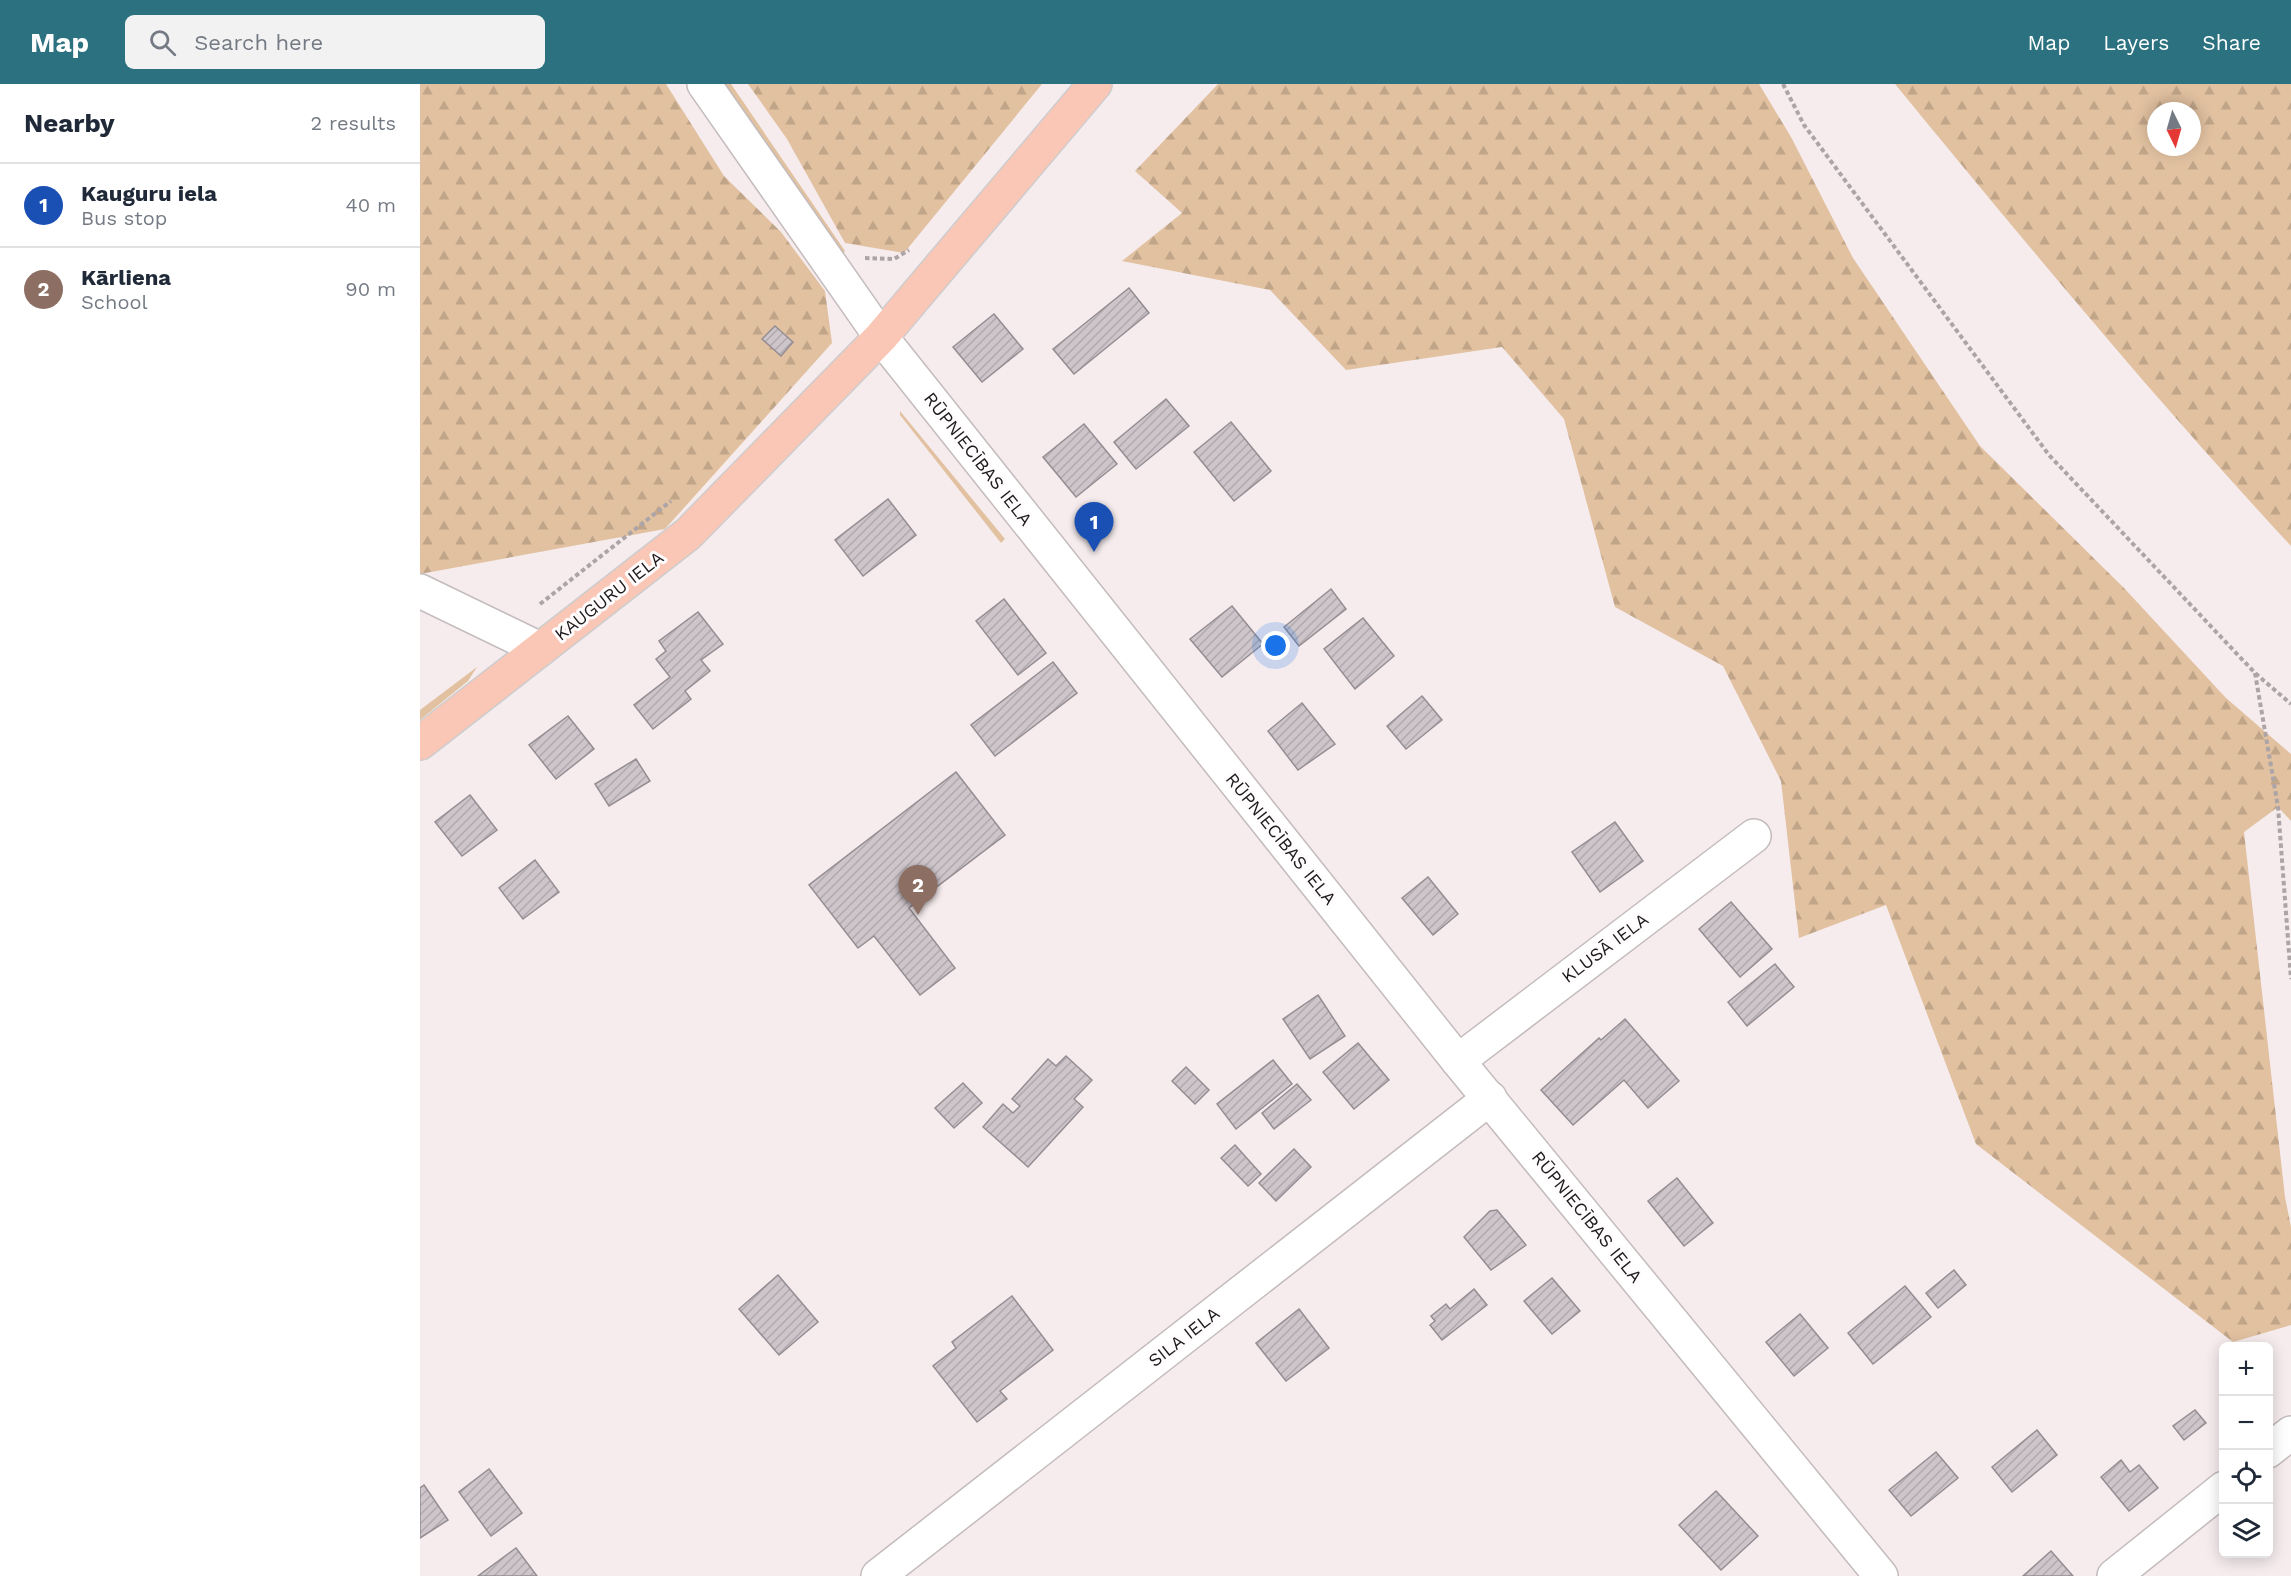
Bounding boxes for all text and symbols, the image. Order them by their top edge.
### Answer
search box [125,15,545,69]
text: Map [30,26,89,59]
icon: search [146,26,179,59]
text: Search here [194,30,323,55]
text: Map [2027,30,2070,55]
text: Layers [2103,30,2169,55]
text: Share [2202,30,2261,55]
north arrow [2147,102,2201,156]
text: Nearby [24,108,115,138]
text: 2 results [311,111,396,135]
text: Kauguru iela [81,181,217,206]
text: 1 [39,193,48,217]
text: 40 m [345,193,396,217]
text: Bus stop [81,206,167,230]
text: Kārliena [81,265,171,290]
text: 2 [38,277,49,301]
text: 90 m [345,277,396,301]
text: School [81,290,148,314]
street label: RŪPNIECĪBAS IELA [920,388,1037,530]
pin: 1 [1074,502,1114,552]
street label: KAUGURU IELA [550,547,667,645]
your location [1261,631,1290,660]
street label: RŪPNIECĪBAS IELA [1222,769,1341,909]
pin: 2 [898,866,938,915]
street label: KLUSĀ IELA [1557,908,1652,987]
street label: RŪPNIECĪBAS IELA [1528,1147,1647,1287]
street label: SILA IELA [1144,1302,1223,1371]
map controls [2219,1342,2273,1558]
button: + [2219,1342,2273,1396]
button: − [2219,1396,2273,1450]
button: locate [2219,1450,2273,1504]
button: layers [2219,1504,2273,1558]

